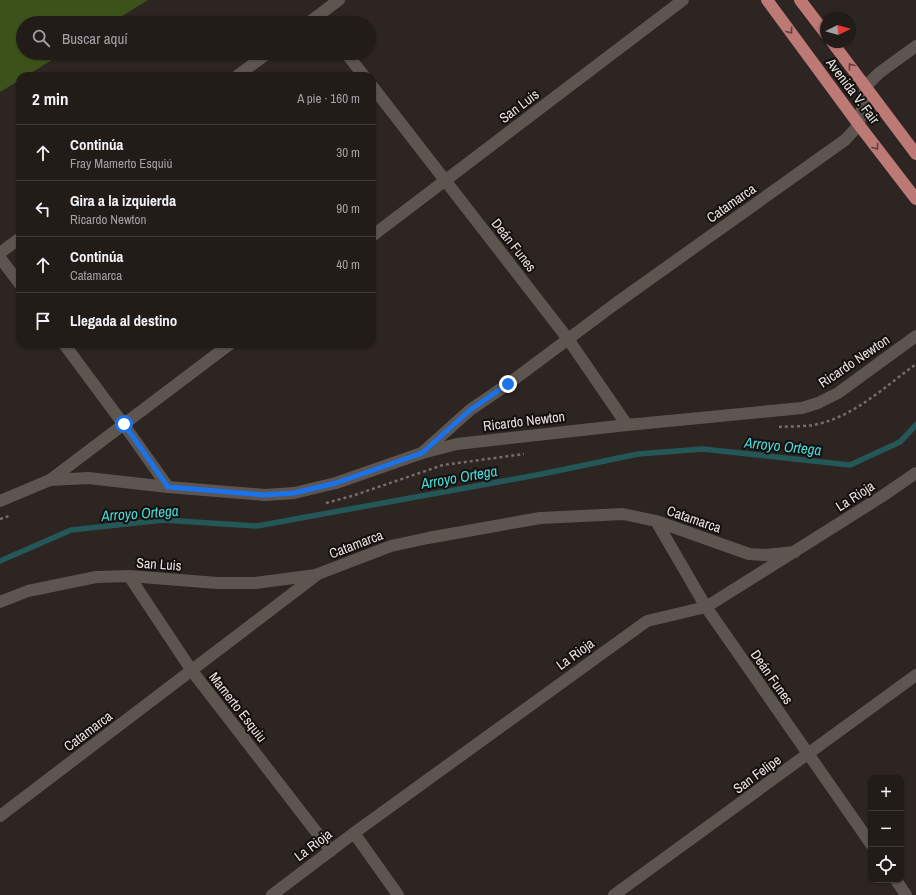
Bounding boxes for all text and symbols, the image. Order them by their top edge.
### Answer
north arrow [820,12,856,48]
search box [16,16,376,60]
icon: search [30,27,52,49]
one-way arrow [785,27,792,34]
text: Buscar aquí [62,28,128,49]
street label: Avenida V. Fair [822,54,884,128]
one-way arrow [848,64,855,71]
street label: San Luis [495,85,543,127]
text: 2 min [32,87,68,110]
text: A pie · 160 m [297,90,360,107]
text: Continúa [70,134,123,155]
icon: ahead [32,142,54,164]
one-way arrow [871,143,878,150]
text: 30 m [336,144,360,161]
text: Fray Mamerto Esquiú [70,155,173,172]
street label: Catamarca [703,179,760,226]
text: Gira a la izquierda [70,190,176,211]
icon: left [32,198,54,220]
text: 90 m [336,200,360,217]
text: Ricardo Newton [70,211,146,228]
street label: Deán Funes [488,215,541,275]
text: Continúa [70,246,123,267]
icon: ahead [32,254,54,276]
text: 40 m [336,256,360,273]
text: Catamarca [70,267,122,284]
icon: arrive [32,310,54,332]
text: Llegada al destino [70,310,177,331]
street label: Ricardo Newton [815,331,893,391]
route end [499,375,517,393]
street label: Ricardo Newton [482,407,566,435]
route start [115,415,133,433]
water label: Arroyo Ortega [742,431,823,460]
water label: Arroyo Ortega [418,460,499,494]
street label: La Rioja [832,476,878,515]
water label: Arroyo Ortega [100,500,179,526]
street label: Catamarca [665,501,724,537]
street label: Catamarca [327,525,386,562]
street label: San Luis [136,553,182,575]
street label: La Rioja [552,634,598,674]
street label: Deán Funes [747,646,797,708]
street label: Mamerto Esquiu [205,668,271,746]
street label: Catamarca [60,707,116,755]
street label: San Felipe [729,751,785,797]
map controls [868,775,904,883]
button: + [868,775,904,811]
button: − [868,811,904,847]
street label: La Rioja [291,825,336,865]
button: locate [868,847,904,883]

